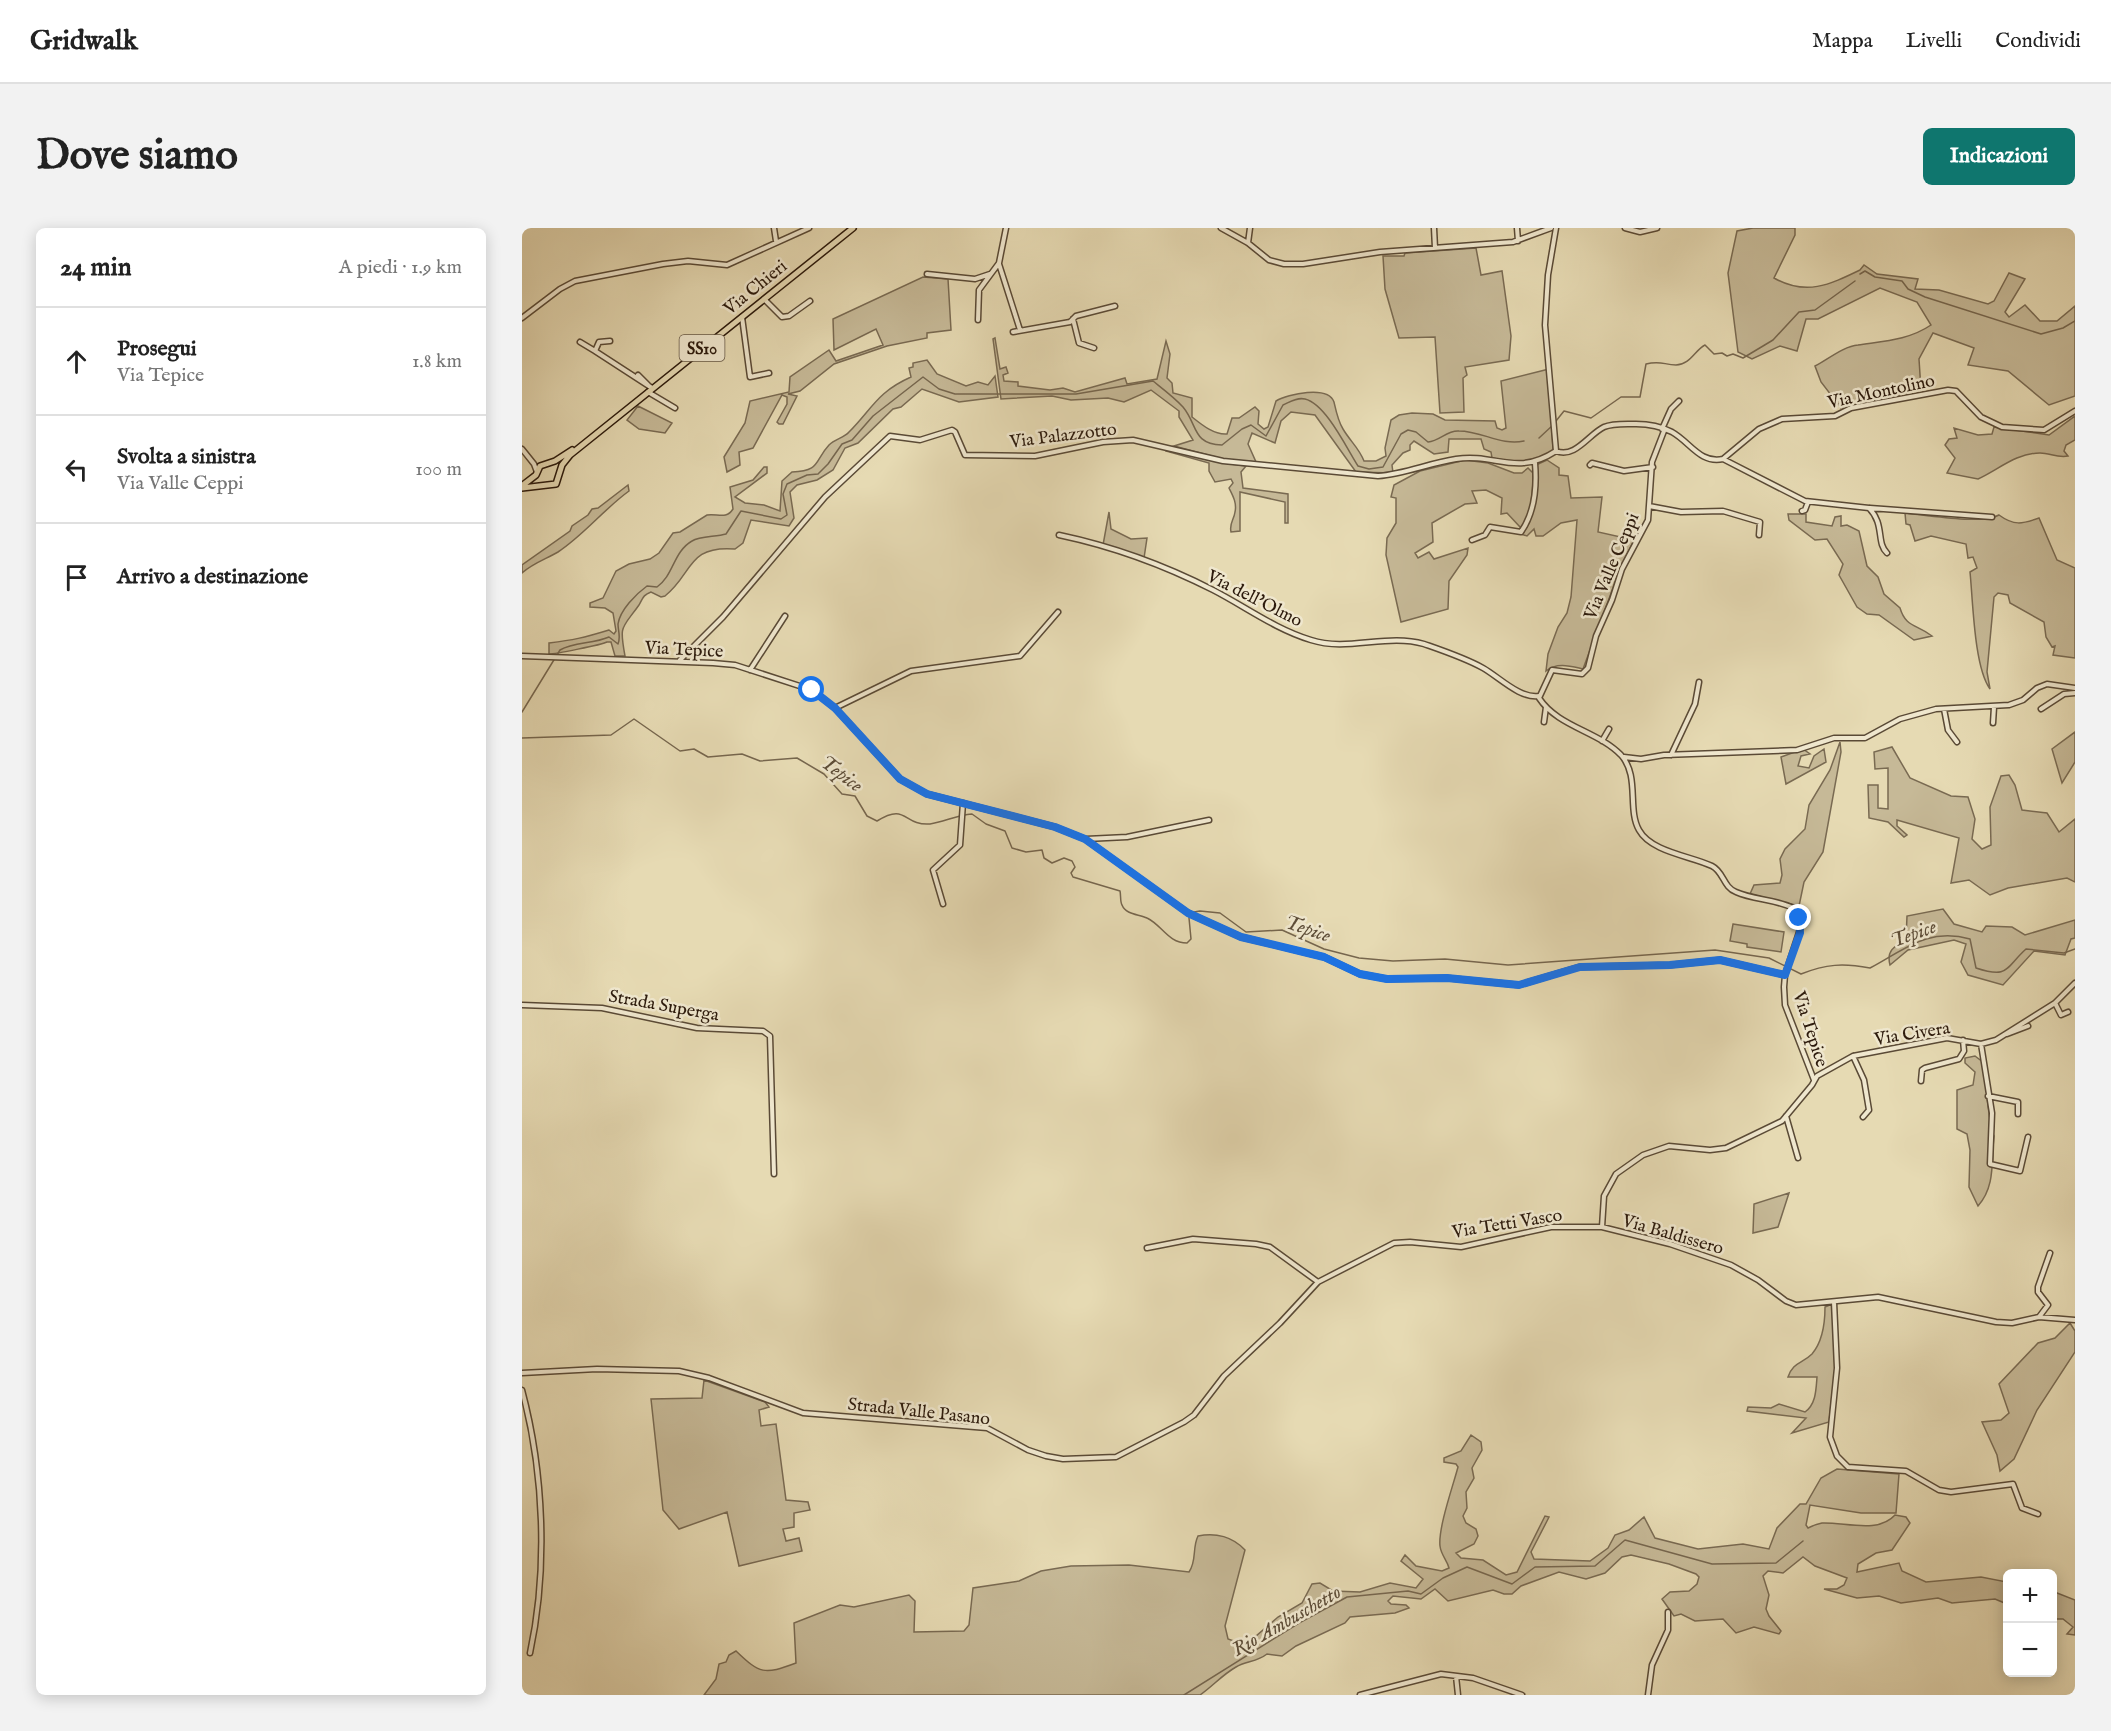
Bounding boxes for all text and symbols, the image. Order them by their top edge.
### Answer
text: Gridwalk [30,24,138,59]
text: Mappa [1812,28,1873,55]
text: Livelli [1906,28,1962,55]
text: Condividi [1995,28,2081,55]
button: Indicazioni [1923,128,2075,185]
text: Dove siamo [36,130,238,183]
text: 24 min [60,251,132,284]
text: A piedi · 1.9 km [339,255,462,280]
street label: Via Chieri [719,255,793,321]
text: Prosegui [117,335,197,363]
road number: SS10 [680,335,724,361]
icon: ahead [60,345,93,378]
text: 1.8 km [412,349,462,374]
text: Via Tepice [117,363,204,388]
street label: Via Montolino [1825,370,1937,415]
street label: Via Palazzotto [1007,418,1118,455]
text: Svolta a sinistra [117,443,256,471]
icon: left [60,453,93,486]
text: 100 m [415,457,462,482]
text: Via Valle Ceppi [117,471,244,496]
street label: Via Valle Ceppi [1579,509,1645,624]
icon: arrive [60,561,93,594]
text: Arrivo a destinazione [117,563,308,591]
street label: Via dell'Olmo [1202,565,1306,633]
street label: Via Tepice [643,637,724,664]
route start [798,676,824,702]
water label: Tepice [815,750,868,798]
route end [1785,904,1811,930]
water label: Tepice [1281,910,1334,949]
water label: Tepice [1887,915,1940,954]
street label: Strada Superga [607,985,721,1028]
street label: Via Tepice [1786,988,1833,1070]
street label: Via Civera [1872,1017,1952,1052]
street label: Via Tetti Vasco [1449,1204,1564,1245]
street label: Via Baldissero [1618,1210,1726,1261]
street label: Strada Valle Pasano [847,1394,991,1431]
map controls [2003,1569,2057,1677]
button: + [2003,1569,2057,1623]
water label: Rio Ambuschetto [1228,1580,1346,1663]
button: − [2003,1623,2057,1677]

